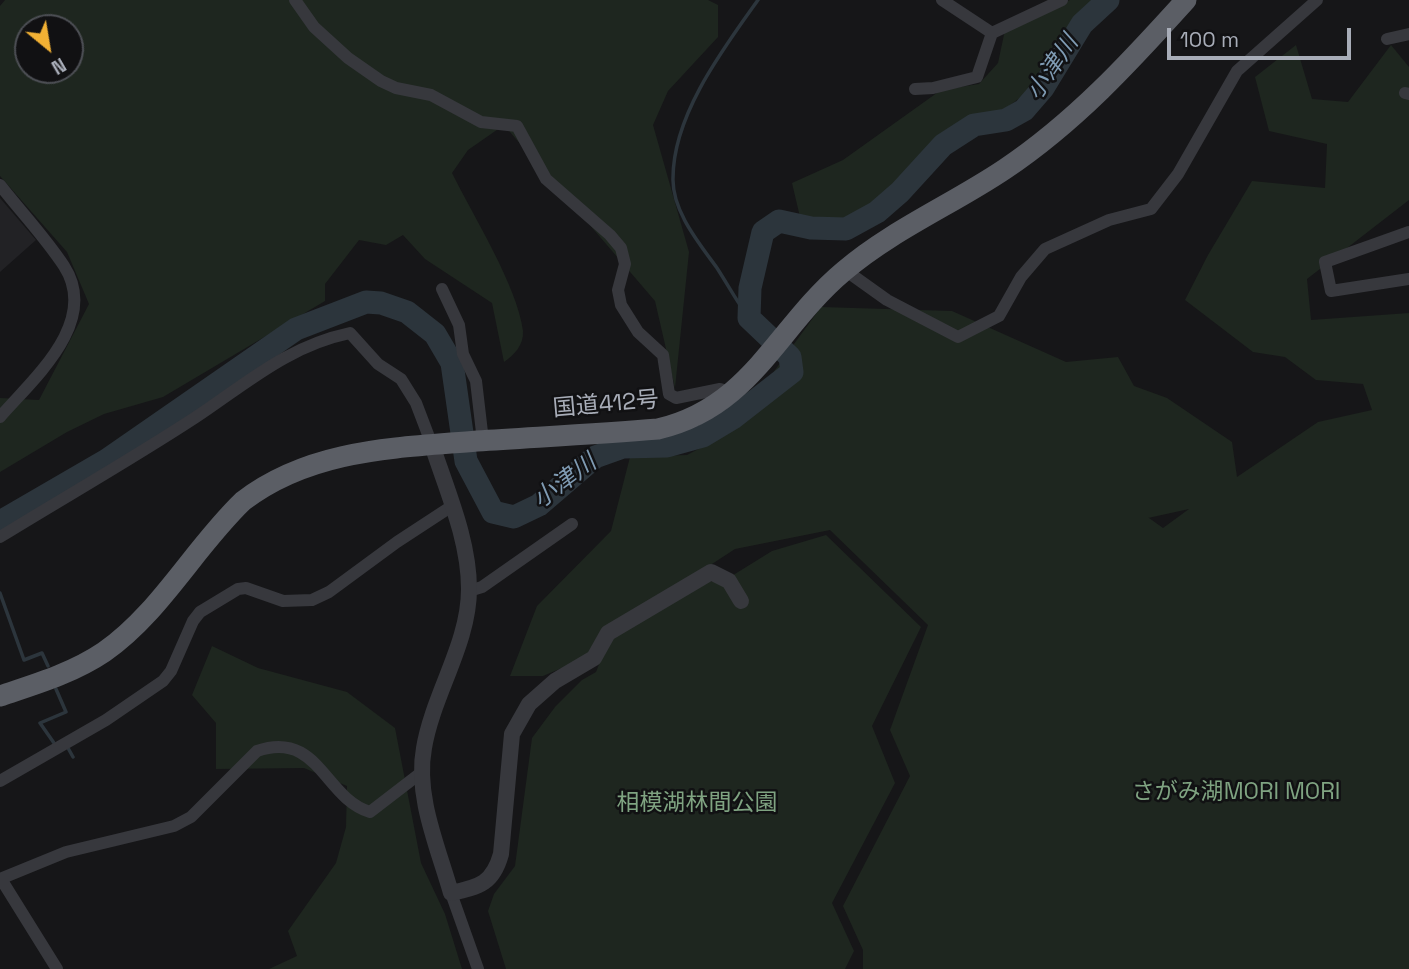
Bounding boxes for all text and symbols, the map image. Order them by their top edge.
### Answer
north arrow [14,14,84,84]
scale bar [1171,14,1355,58]
text: 100 m [1180,26,1239,53]
water label: 小津川 [1021,30,1085,106]
text: N [47,52,71,80]
street label: 国道412号 [552,387,660,423]
water label: 小津川 [528,449,602,515]
park label: さがみ湖MORI MORI [1132,779,1340,807]
park label: 相模湖林間公園 [617,790,777,818]

